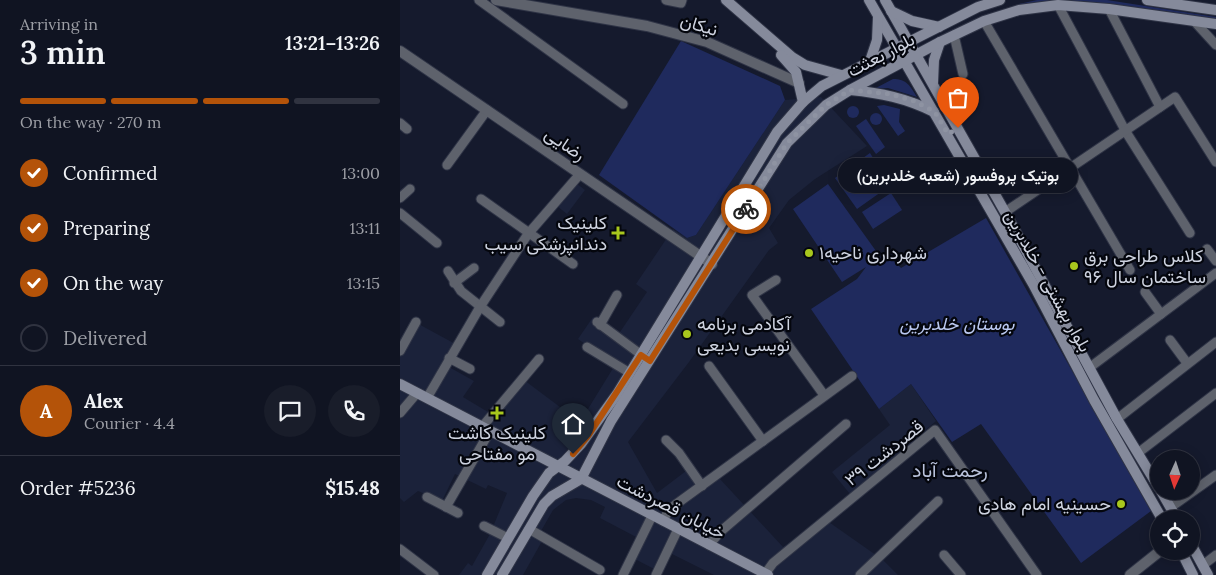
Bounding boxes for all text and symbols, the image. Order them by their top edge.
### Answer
street label: نیکان [678,8,721,41]
text: Arriving in [20,14,98,34]
street label: بلوار بعثت [843,27,918,82]
text: 13:21–13:26 [285,31,380,55]
text: 3 min [20,32,106,73]
pin [937,77,979,128]
icon: bag [944,84,972,112]
text: On the way · 270 m [20,112,161,132]
street label: رضایی [540,122,590,166]
callout: بوتیک پروفسور (شعبه خلدبرین) [838,158,1078,193]
icon: check [20,159,48,187]
text: Confirmed [63,161,158,185]
text: 13:00 [341,163,380,183]
text: بوتیک پروفسور (شعبه خلدبرین) [857,165,1059,185]
courier [721,184,771,234]
icon: bike [732,195,760,223]
street label: بلوار بهشتی - خلدبرین [1000,206,1097,356]
place label: کلینیک دندانپزشکی سیب [484,211,607,256]
icon: check [20,214,48,242]
text: Preparing [63,216,150,240]
text: 13:11 [350,218,380,238]
marker: کلینیک دندانپزشکی سیب [611,226,625,240]
place label: شهرداری ناحیه۱ [819,241,927,264]
place label: کلاس طراحی برق ساختمان سال ۹۶ [1084,244,1206,288]
marker: شهرداری ناحیه۱ [803,247,815,259]
marker: کلاس طراحی برق ساختمان سال ۹۶ [1068,260,1080,272]
icon: check [20,269,48,297]
text: On the way [63,271,163,295]
text: 13:15 [347,273,380,293]
place label: آکادمی برنامه نویسی بدیعی [697,312,792,356]
park label: بوستان خلدبرین [900,312,1015,335]
text: Delivered [63,326,147,350]
marker: آکادمی برنامه نویسی بدیعی [681,328,693,340]
button: chat [264,385,316,437]
button: phone [328,385,380,437]
text: Alex [84,389,123,413]
text: A [40,399,52,423]
pin [552,403,594,454]
marker: کلینیک کاشت مو مفتاحی [490,406,504,420]
icon: home [559,410,587,438]
text: Courier · 4.4 [84,413,175,433]
street label: قصردشت ۳۹ [840,415,928,491]
place label: کلینیک کاشت مو مفتاحی [448,421,546,465]
north arrow [1150,450,1200,500]
map controls [1150,450,1200,560]
district label: رحمت آباد [912,458,988,482]
street label: خیابان قصردشت [613,469,729,544]
text: Order #5236 [20,476,136,500]
text: $15.48 [325,476,380,500]
place label: حسینیه امام هادی [978,492,1111,516]
marker: حسینیه امام هادی [1115,498,1127,510]
button: locate [1150,510,1200,560]

